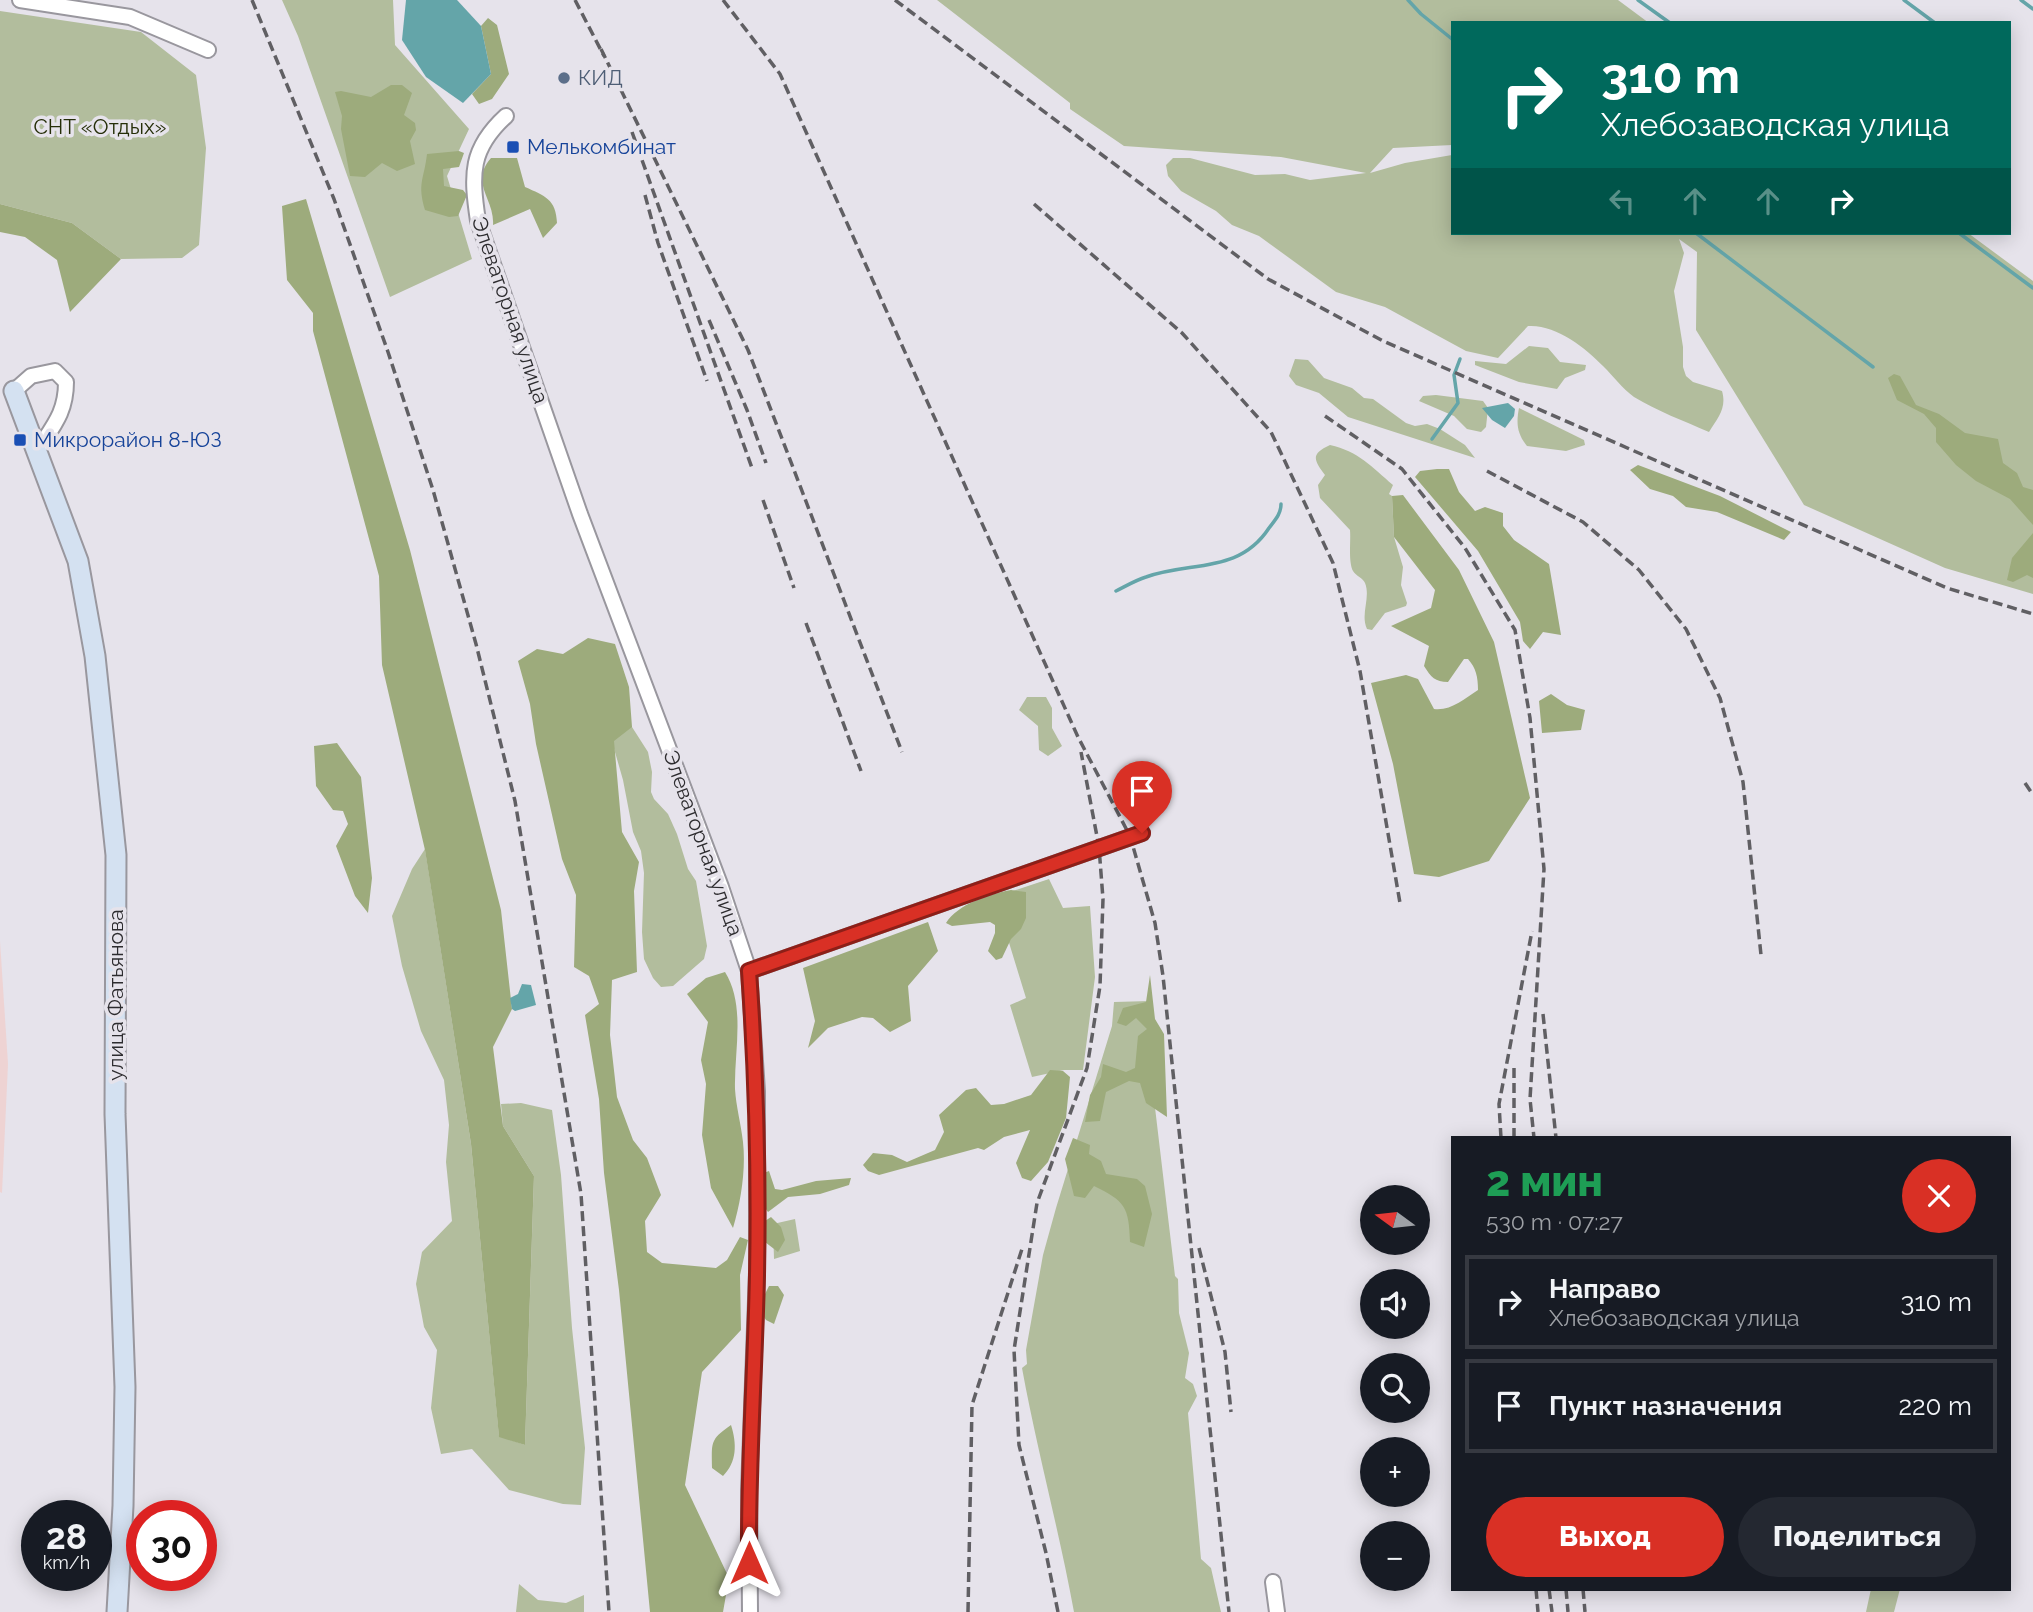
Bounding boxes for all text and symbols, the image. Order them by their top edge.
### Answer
text: 310 m [1601,47,1740,104]
icon: right [1486,49,1577,140]
place label: КИД [578,65,623,90]
marker: КИД [556,70,572,86]
text: Хлебозаводская улица [1601,106,1950,143]
park label: СНТ «Отдых» [33,114,167,139]
place label: Мелькомбинат [527,134,676,159]
marker: Мелькомбинат [505,139,521,155]
icon: left [1603,182,1641,220]
icon: ahead [1676,182,1714,220]
icon: ahead [1749,182,1787,220]
icon: right [1822,182,1860,220]
street label: Элеваторная улица [467,213,554,407]
place label: Микрорайон 8-ЮЗ [34,427,222,452]
marker: Микрорайон 8-ЮЗ [12,432,28,448]
street label: Элеваторная улица [658,746,749,939]
pin [1112,761,1172,833]
icon: arrive [1123,772,1161,810]
street label: улица Фатьянова [103,909,128,1081]
text: 2 мин [1486,1157,1603,1206]
button: close [1902,1159,1976,1233]
north arrow [1360,1185,1430,1255]
map controls [1360,1185,1430,1591]
text: 530 m · 07:27 [1486,1208,1623,1235]
button: sound [1360,1269,1430,1339]
text: Направо [1549,1274,1660,1304]
icon: right [1490,1283,1528,1321]
text: 310 m [1901,1287,1972,1317]
text: Хлебозаводская улица [1549,1304,1800,1331]
button: search [1360,1353,1430,1423]
icon: arrive [1490,1387,1528,1425]
text: Пункт назначения [1549,1391,1782,1421]
text: 220 m [1898,1391,1972,1421]
button: + [1360,1437,1430,1507]
button: Выход [1486,1497,1724,1577]
button: Поделиться [1738,1497,1976,1577]
speed limit sign: 30 [126,1500,217,1591]
text: 28 [46,1516,87,1557]
button: − [1360,1521,1430,1591]
position arrow [712,1526,786,1600]
text: km/h [43,1552,90,1573]

